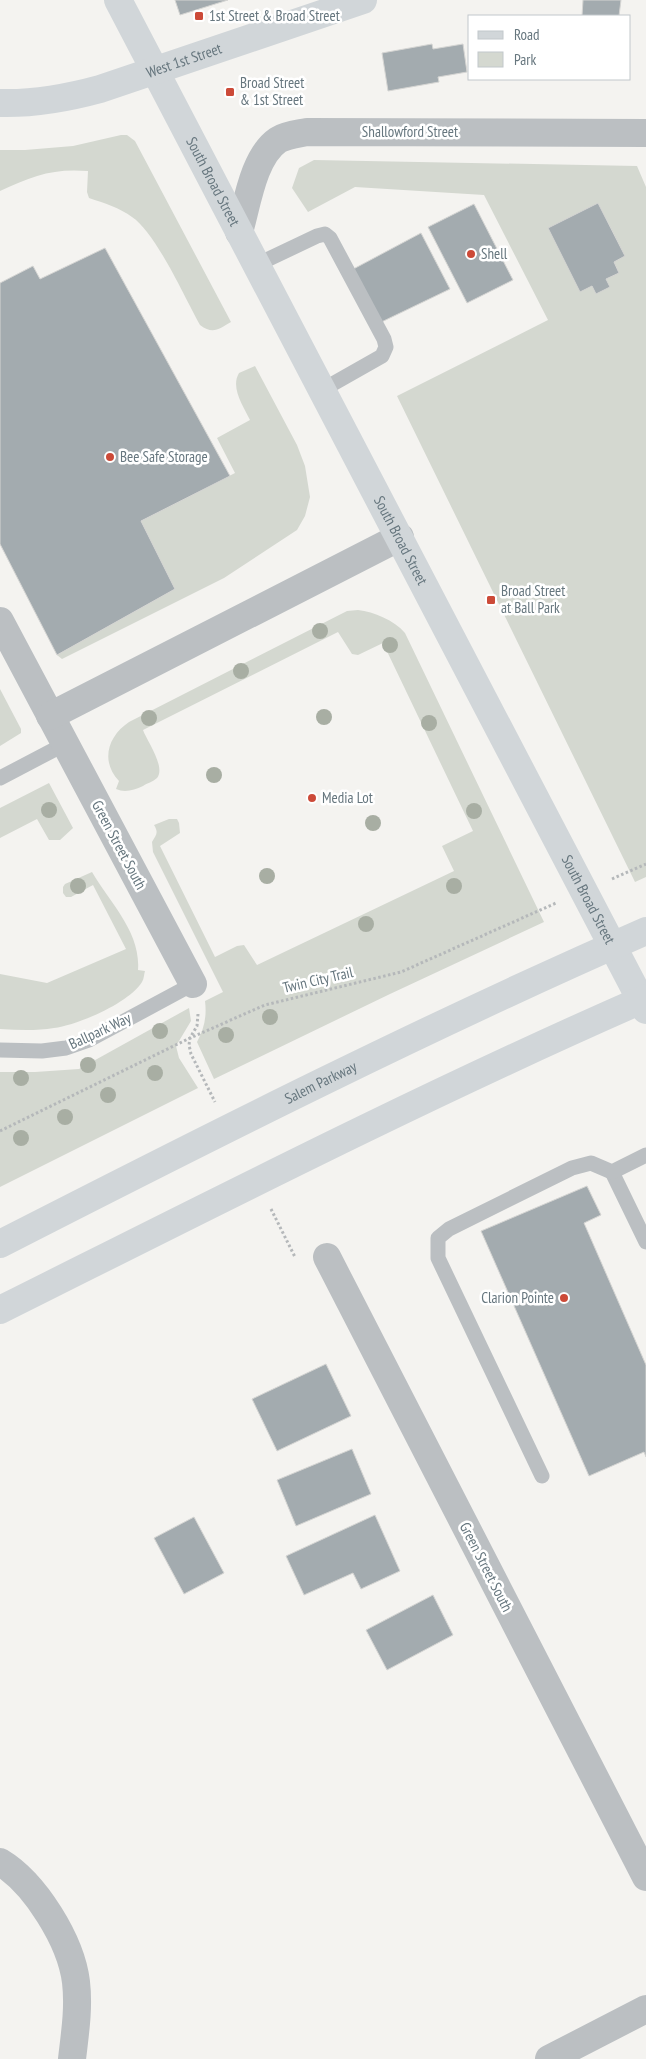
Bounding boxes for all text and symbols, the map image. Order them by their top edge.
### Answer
place label: 1st Street & Broad Street [209,6,340,25]
marker: 1st Street & Broad Street [193,10,205,22]
legend [468,15,631,80]
text: Road [514,25,540,44]
street label: West 1st Street [144,39,224,82]
text: Park [514,50,536,69]
place label: Broad Street & 1st Street [240,73,304,109]
marker: Broad Street & 1st Street [224,86,236,98]
street label: Shallowford Street [362,122,458,141]
street label: South Broad Street [182,134,245,229]
place label: Shell [481,244,508,263]
marker: Shell [465,248,477,260]
place label: Bee Safe Storage [120,447,208,466]
marker: Bee Safe Storage [104,451,116,463]
street label: South Broad Street [370,493,432,588]
place label: Broad Street at Ball Park [501,581,565,617]
marker: Broad Street at Ball Park [485,594,497,606]
place label: Media Lot [322,788,373,807]
marker: Media Lot [306,792,318,804]
street label: Green Street South [88,797,151,892]
street label: South Broad Street [558,852,620,947]
street label: Twin City Trail [281,962,355,997]
street label: Ballpark Way [66,1008,134,1053]
street label: Salem Parkway [281,1056,360,1108]
place label: Clarion Pointe [481,1288,554,1307]
marker: Clarion Pointe [558,1292,570,1304]
street label: Green Street South [456,1519,517,1615]

